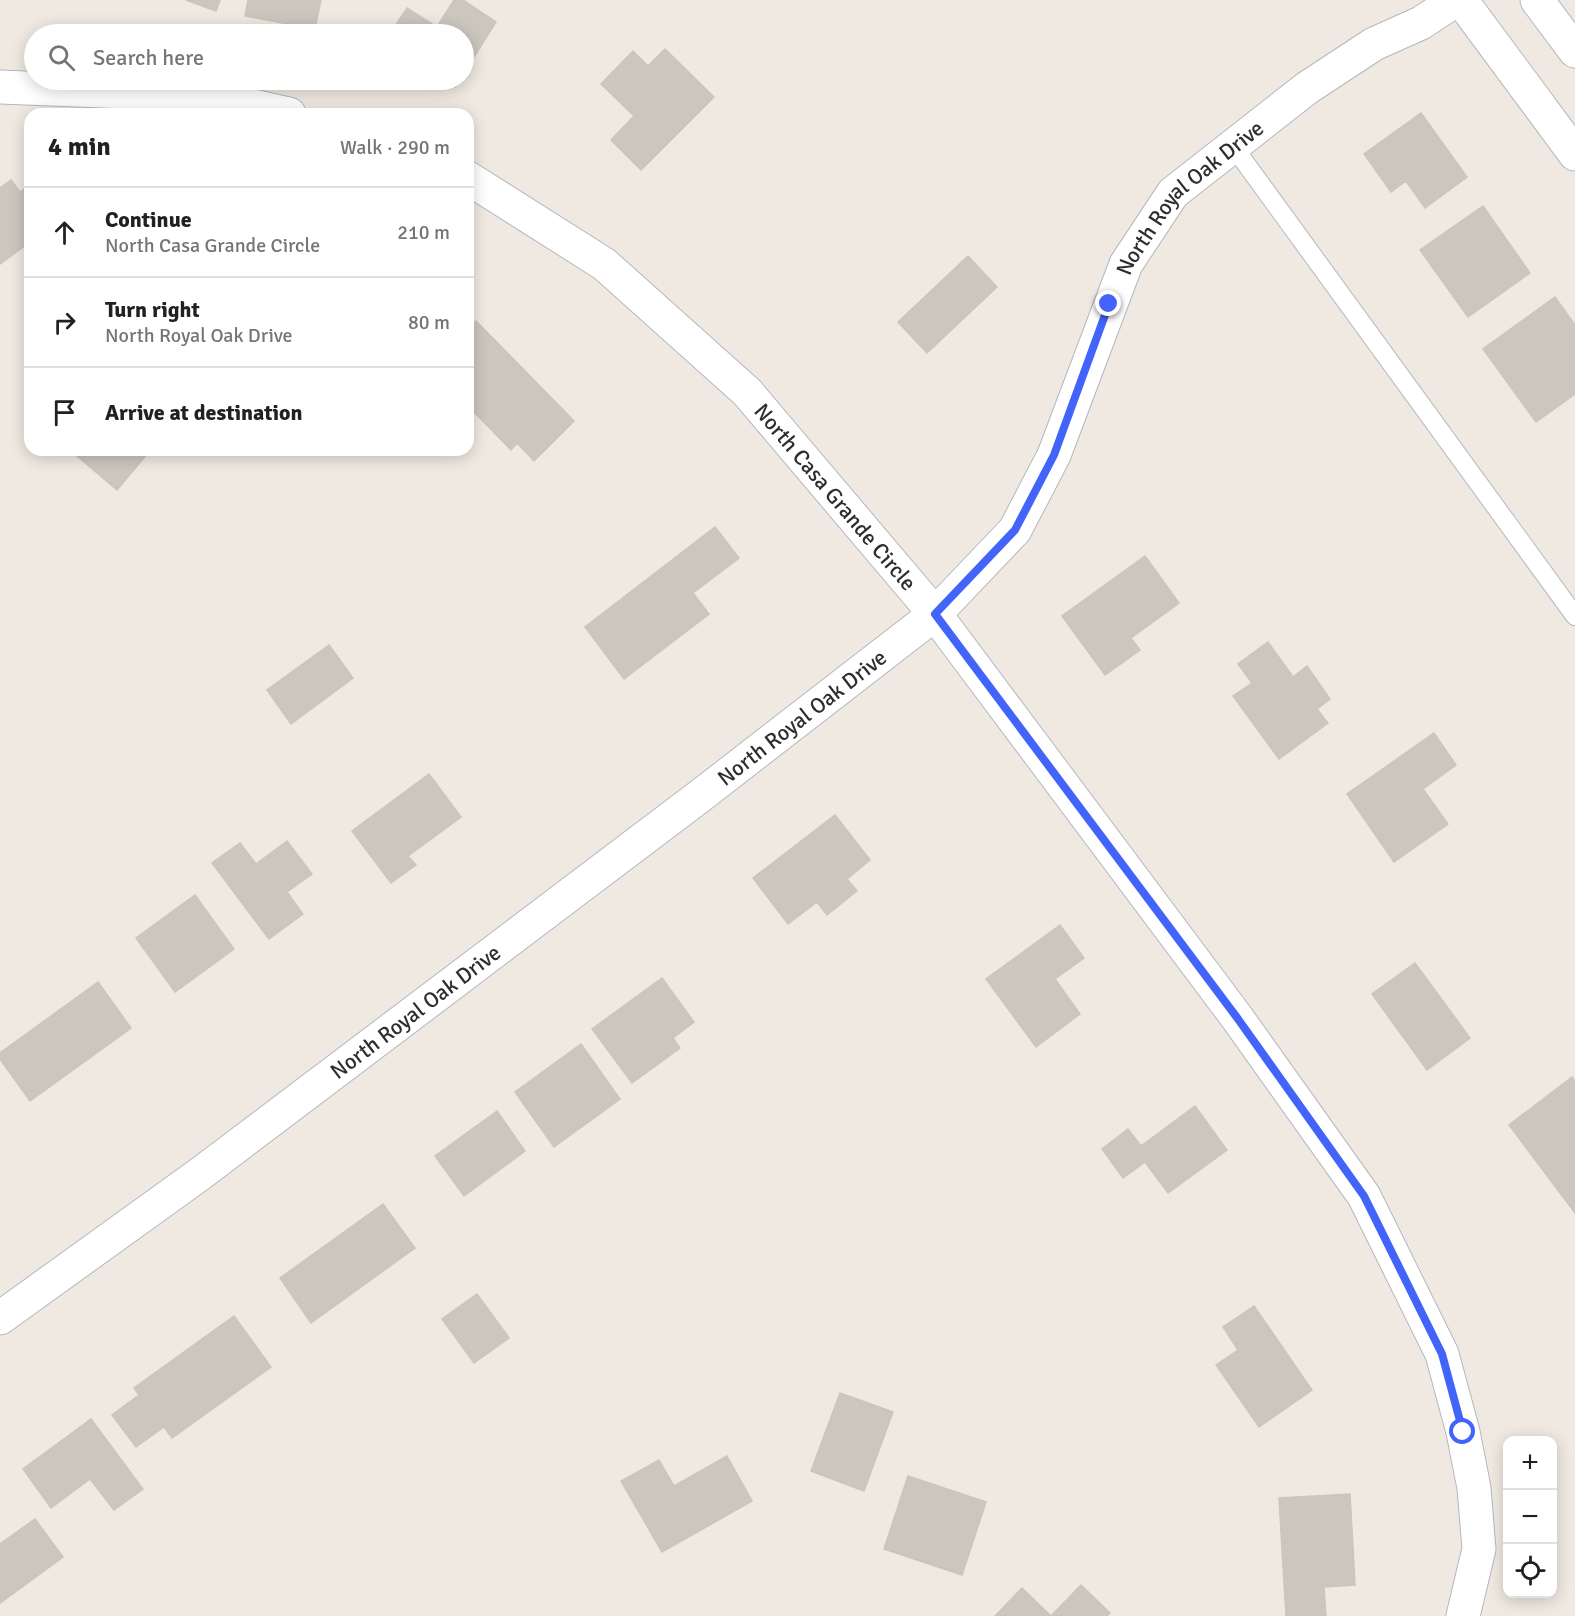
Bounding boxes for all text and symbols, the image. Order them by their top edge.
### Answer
search box [24,24,474,90]
icon: search [45,41,78,74]
text: Search here [93,44,204,71]
street label: North Royal Oak Drive [1110,114,1269,278]
text: 4 min [48,131,111,163]
text: Walk · 290 m [340,135,450,160]
text: Continue [105,206,192,233]
icon: ahead [48,216,81,249]
text: 210 m [397,220,450,245]
text: North Casa Grande Circle [105,233,320,258]
route end [1095,290,1121,316]
text: Turn right [105,296,200,323]
icon: right [48,306,81,339]
text: 80 m [408,310,450,335]
text: North Royal Oak Drive [105,323,293,348]
icon: arrive [48,396,81,429]
street label: North Casa Grande Circle [749,398,922,596]
text: Arrive at destination [105,399,302,426]
street label: North Royal Oak Drive [712,643,892,791]
street label: North Royal Oak Drive [325,938,506,1084]
route start [1449,1418,1475,1444]
map controls [1503,1436,1557,1598]
button: + [1503,1436,1557,1490]
button: − [1503,1490,1557,1544]
button: locate [1503,1544,1557,1598]

